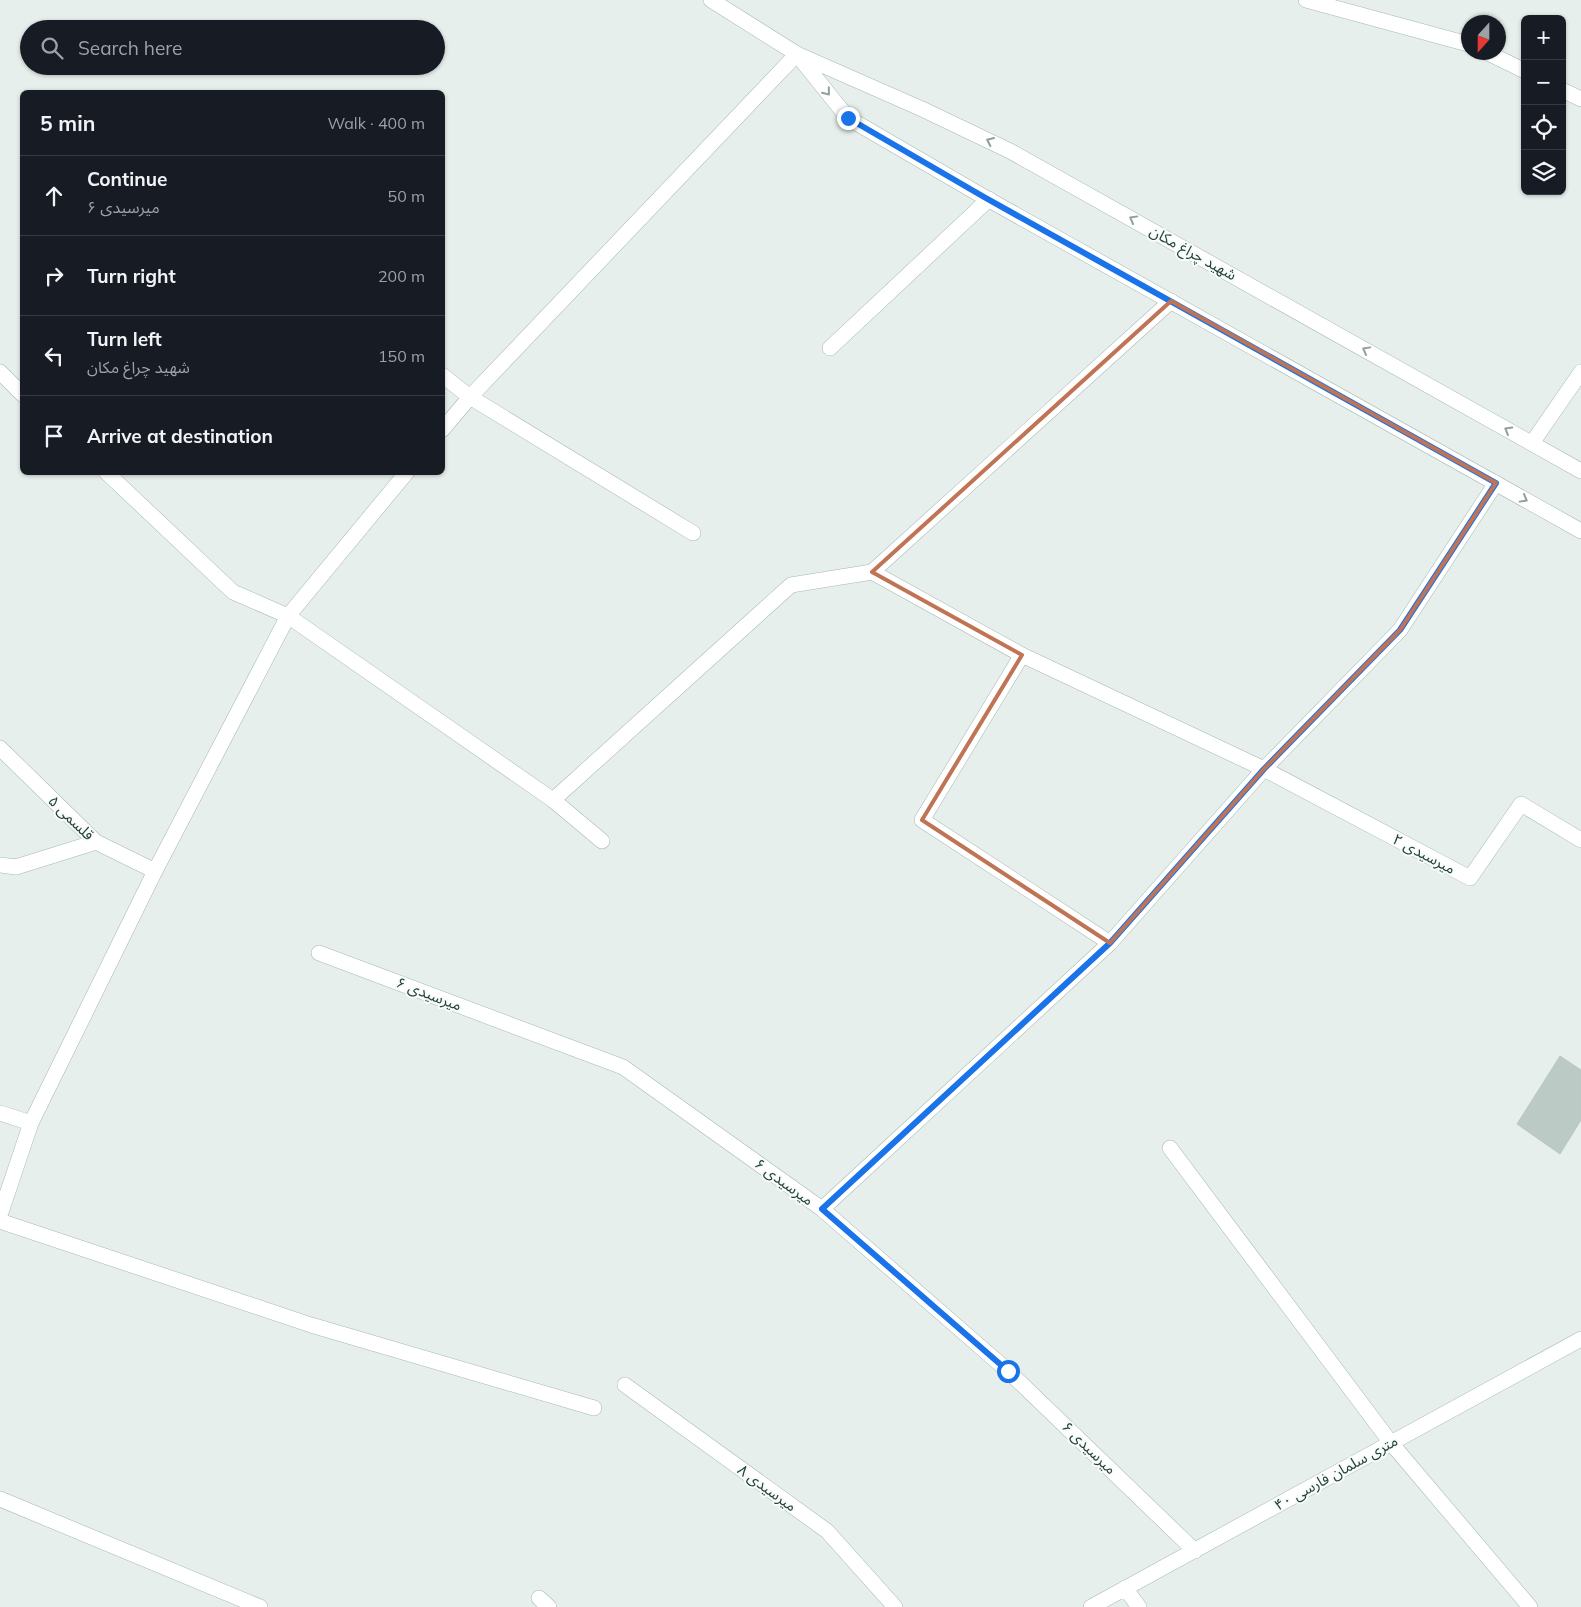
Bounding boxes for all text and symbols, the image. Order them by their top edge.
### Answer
north arrow [1461,15,1506,60]
map controls [1521,15,1566,195]
button: + [1521,15,1566,60]
search box [20,20,445,75]
icon: search [38,34,66,62]
text: Search here [78,36,182,60]
button: − [1521,60,1566,105]
one-way arrow [821,86,830,95]
button: locate [1521,105,1566,150]
route end [837,107,860,130]
text: 5 min [40,110,95,136]
text: Walk · 400 m [327,113,425,133]
one-way arrow [986,137,995,147]
button: layers [1521,150,1566,195]
text: Continue [87,167,167,191]
icon: ahead [40,182,68,210]
text: 50 m [388,186,425,206]
text: میرسیدی ۶ [87,197,160,217]
one-way arrow [1129,216,1138,226]
street label: شهید چراغ مکان [1145,221,1240,287]
icon: right [40,262,68,290]
text: Turn right [87,264,176,288]
text: 200 m [378,266,425,286]
text: Turn left [87,327,162,351]
icon: left [40,342,68,370]
text: 150 m [378,346,425,366]
one-way arrow [1363,346,1372,356]
text: شهید چراغ مکان [87,357,190,377]
icon: arrive [40,422,68,450]
text: Arrive at destination [87,424,273,448]
one-way arrow [1504,426,1513,436]
one-way arrow [1519,493,1528,503]
street label: قلسمی ۵ [45,791,98,844]
street label: میرسیدی ۲ [1390,829,1459,878]
street label: میرسیدی ۶ [394,972,464,1015]
street label: میرسیدی ۶ [751,1154,817,1209]
route start [997,1360,1020,1383]
street label: میرسیدی ۶ [1058,1417,1120,1478]
street label: ۴۰ متری سلمان فارسی [1271,1431,1401,1514]
street label: میرسیدی ۸ [734,1460,800,1515]

